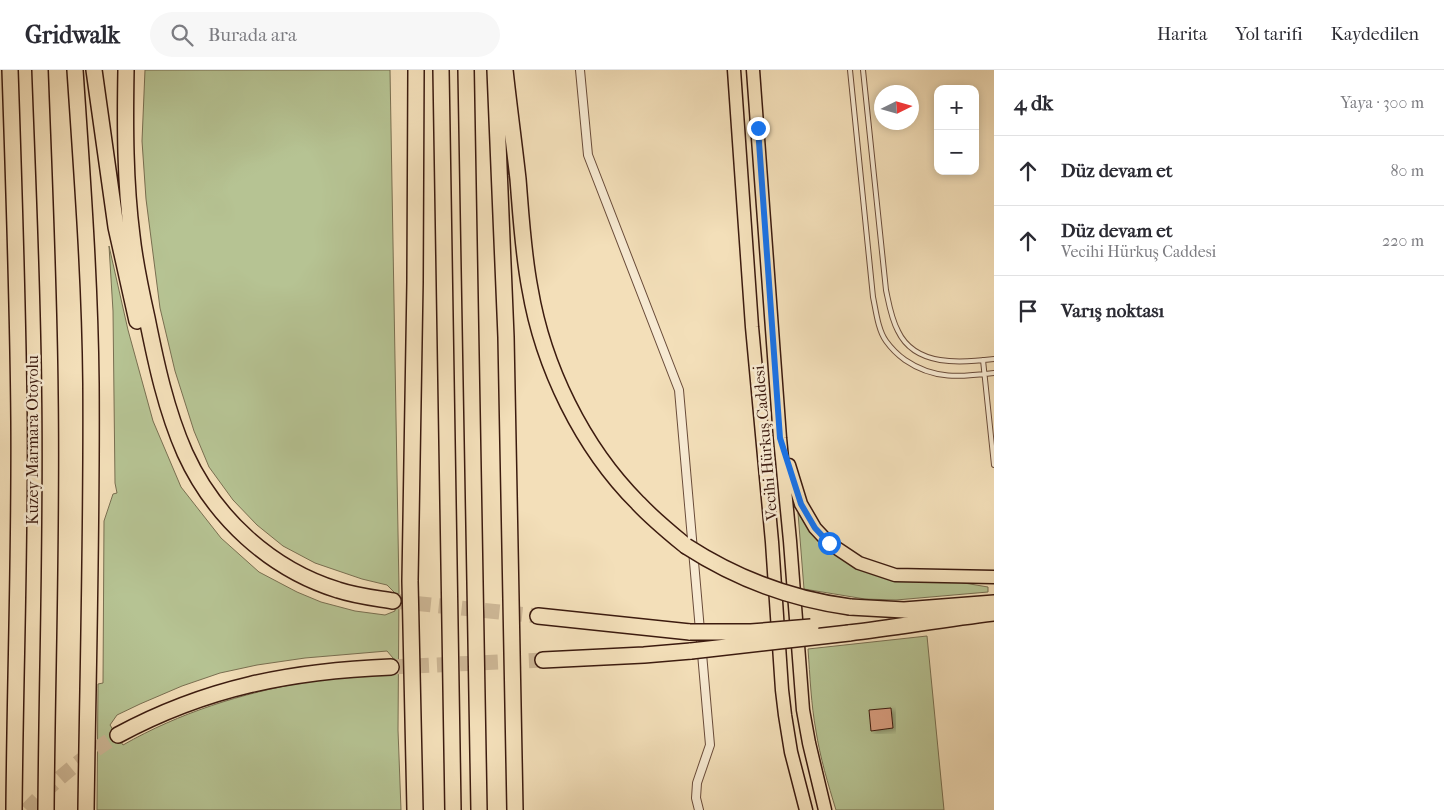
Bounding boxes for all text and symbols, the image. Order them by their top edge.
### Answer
search box [150,12,500,57]
text: Gridwalk [25,21,120,49]
icon: search [168,21,196,49]
text: Burada ara [208,24,297,46]
text: Harita [1157,24,1207,45]
text: Yol tarifi [1235,24,1303,45]
text: Kaydedilen [1331,24,1419,45]
north arrow [874,85,919,130]
map controls [934,85,979,175]
button: + [934,85,979,130]
text: 4 dk [1014,91,1053,115]
text: Yaya · 300 m [1340,93,1424,112]
route end [747,117,770,140]
button: − [934,130,979,175]
icon: ahead [1014,157,1042,185]
text: Düz devam et [1061,160,1172,182]
text: 80 m [1390,161,1424,180]
text: Düz devam et [1061,220,1172,242]
icon: ahead [1014,227,1042,255]
text: 220 m [1382,231,1424,250]
text: Vecihi Hürkuş Caddesi [1061,242,1216,261]
icon: arrive [1014,297,1042,325]
text: Varış noktası [1061,300,1164,322]
street label: Kuzey Marmara Otoyolu [23,355,42,525]
street label: Vecihi Hürkuş Caddesi [749,364,782,522]
route start [818,532,841,555]

